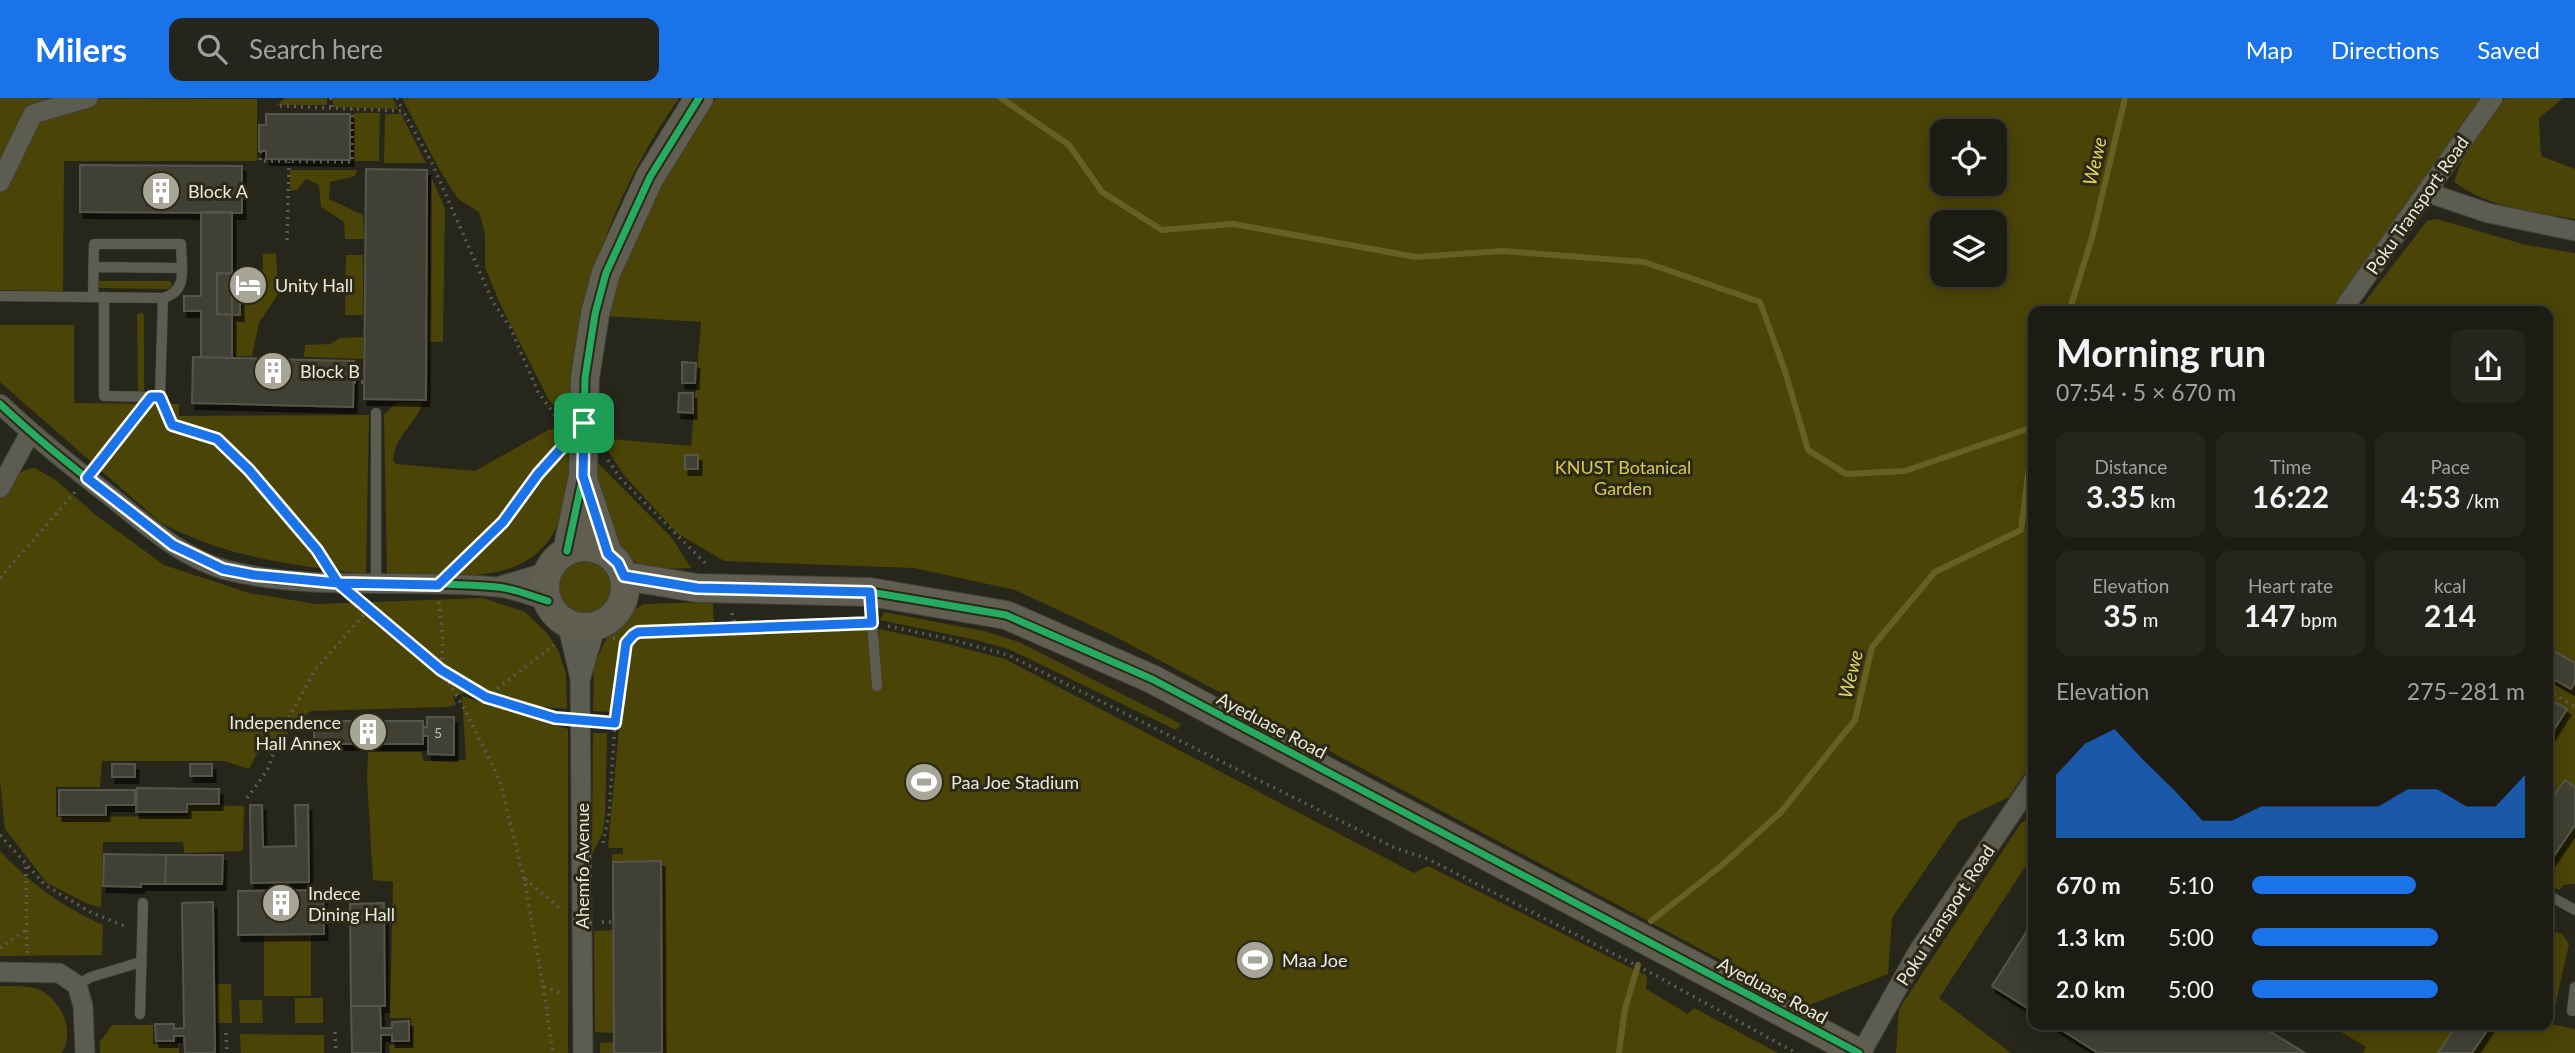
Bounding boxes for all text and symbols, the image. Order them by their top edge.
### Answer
search box [169,18,659,81]
text: Milers [35,29,127,69]
icon: search [193,30,231,68]
text: Search here [249,33,383,65]
text: Map [2246,35,2293,64]
text: Directions [2331,35,2439,64]
text: Saved [2477,35,2540,64]
map controls [1930,119,2007,287]
button: locate [1930,119,2007,196]
street label: Poku Transport Road [2361,132,2473,278]
water label: Wewe [2077,135,2111,187]
building icon: Block A [140,170,182,212]
place label: Block A [188,180,249,202]
button: layers [1930,210,2007,287]
hotel icon: Unity Hall [227,264,269,306]
place label: Unity Hall [275,274,353,296]
text: Morning run [2056,329,2266,375]
button: share [2451,329,2525,403]
building icon: Block B [252,350,294,392]
place label: Block B [300,360,360,382]
text: 07:54 · 5 × 670 m [2056,378,2236,406]
pin [554,393,614,453]
icon: arrive [565,404,603,442]
text: Distance [2094,455,2167,478]
text: Time [2270,455,2311,478]
text: Pace [2430,455,2470,478]
park label: KNUST Botanical Garden [1555,456,1691,499]
text: 3.35 [2086,478,2145,514]
text: 16:22 [2252,478,2329,514]
text: 4:53 [2401,478,2461,514]
text: km [2145,489,2176,512]
text: /km [2461,489,2500,512]
text: Elevation [2092,574,2169,597]
text: Heart rate [2248,574,2333,597]
text: kcal [2434,574,2466,597]
text: 35 [2103,597,2138,633]
text: 147 [2244,597,2296,633]
text: 214 [2424,597,2476,633]
text: m [2138,608,2158,631]
text: bpm [2296,608,2337,631]
water label: Wewe [1833,647,1867,701]
text: Elevation [2056,677,2149,705]
text: 275–281 m [2407,677,2525,705]
street label: Ayeduase Road [1213,687,1331,763]
place label: Independence Hall Annex [229,711,341,754]
building icon: Independence Hall Annex [347,711,389,753]
house number: 5 [434,724,442,741]
sports icon: Paa Joe Stadium [903,761,945,803]
place label: Paa Joe Stadium [951,771,1079,793]
street label: Ahemfo Avenue [571,803,593,929]
street label: Poku Transport Road [1891,840,1999,990]
text: 670 m [2056,871,2121,899]
text: 5:10 [2168,871,2214,899]
building icon: Indece Dining Hall [260,882,302,924]
place label: Indece Dining Hall [308,882,395,925]
text: 1.3 km [2056,923,2125,951]
text: 5:00 [2168,923,2214,951]
sports icon: Maa Joe [1234,939,1276,981]
place label: Maa Joe [1282,949,1347,971]
street label: Ayeduase Road [1714,952,1832,1028]
text: 2.0 km [2056,975,2125,1003]
text: 5:00 [2168,975,2214,1003]

